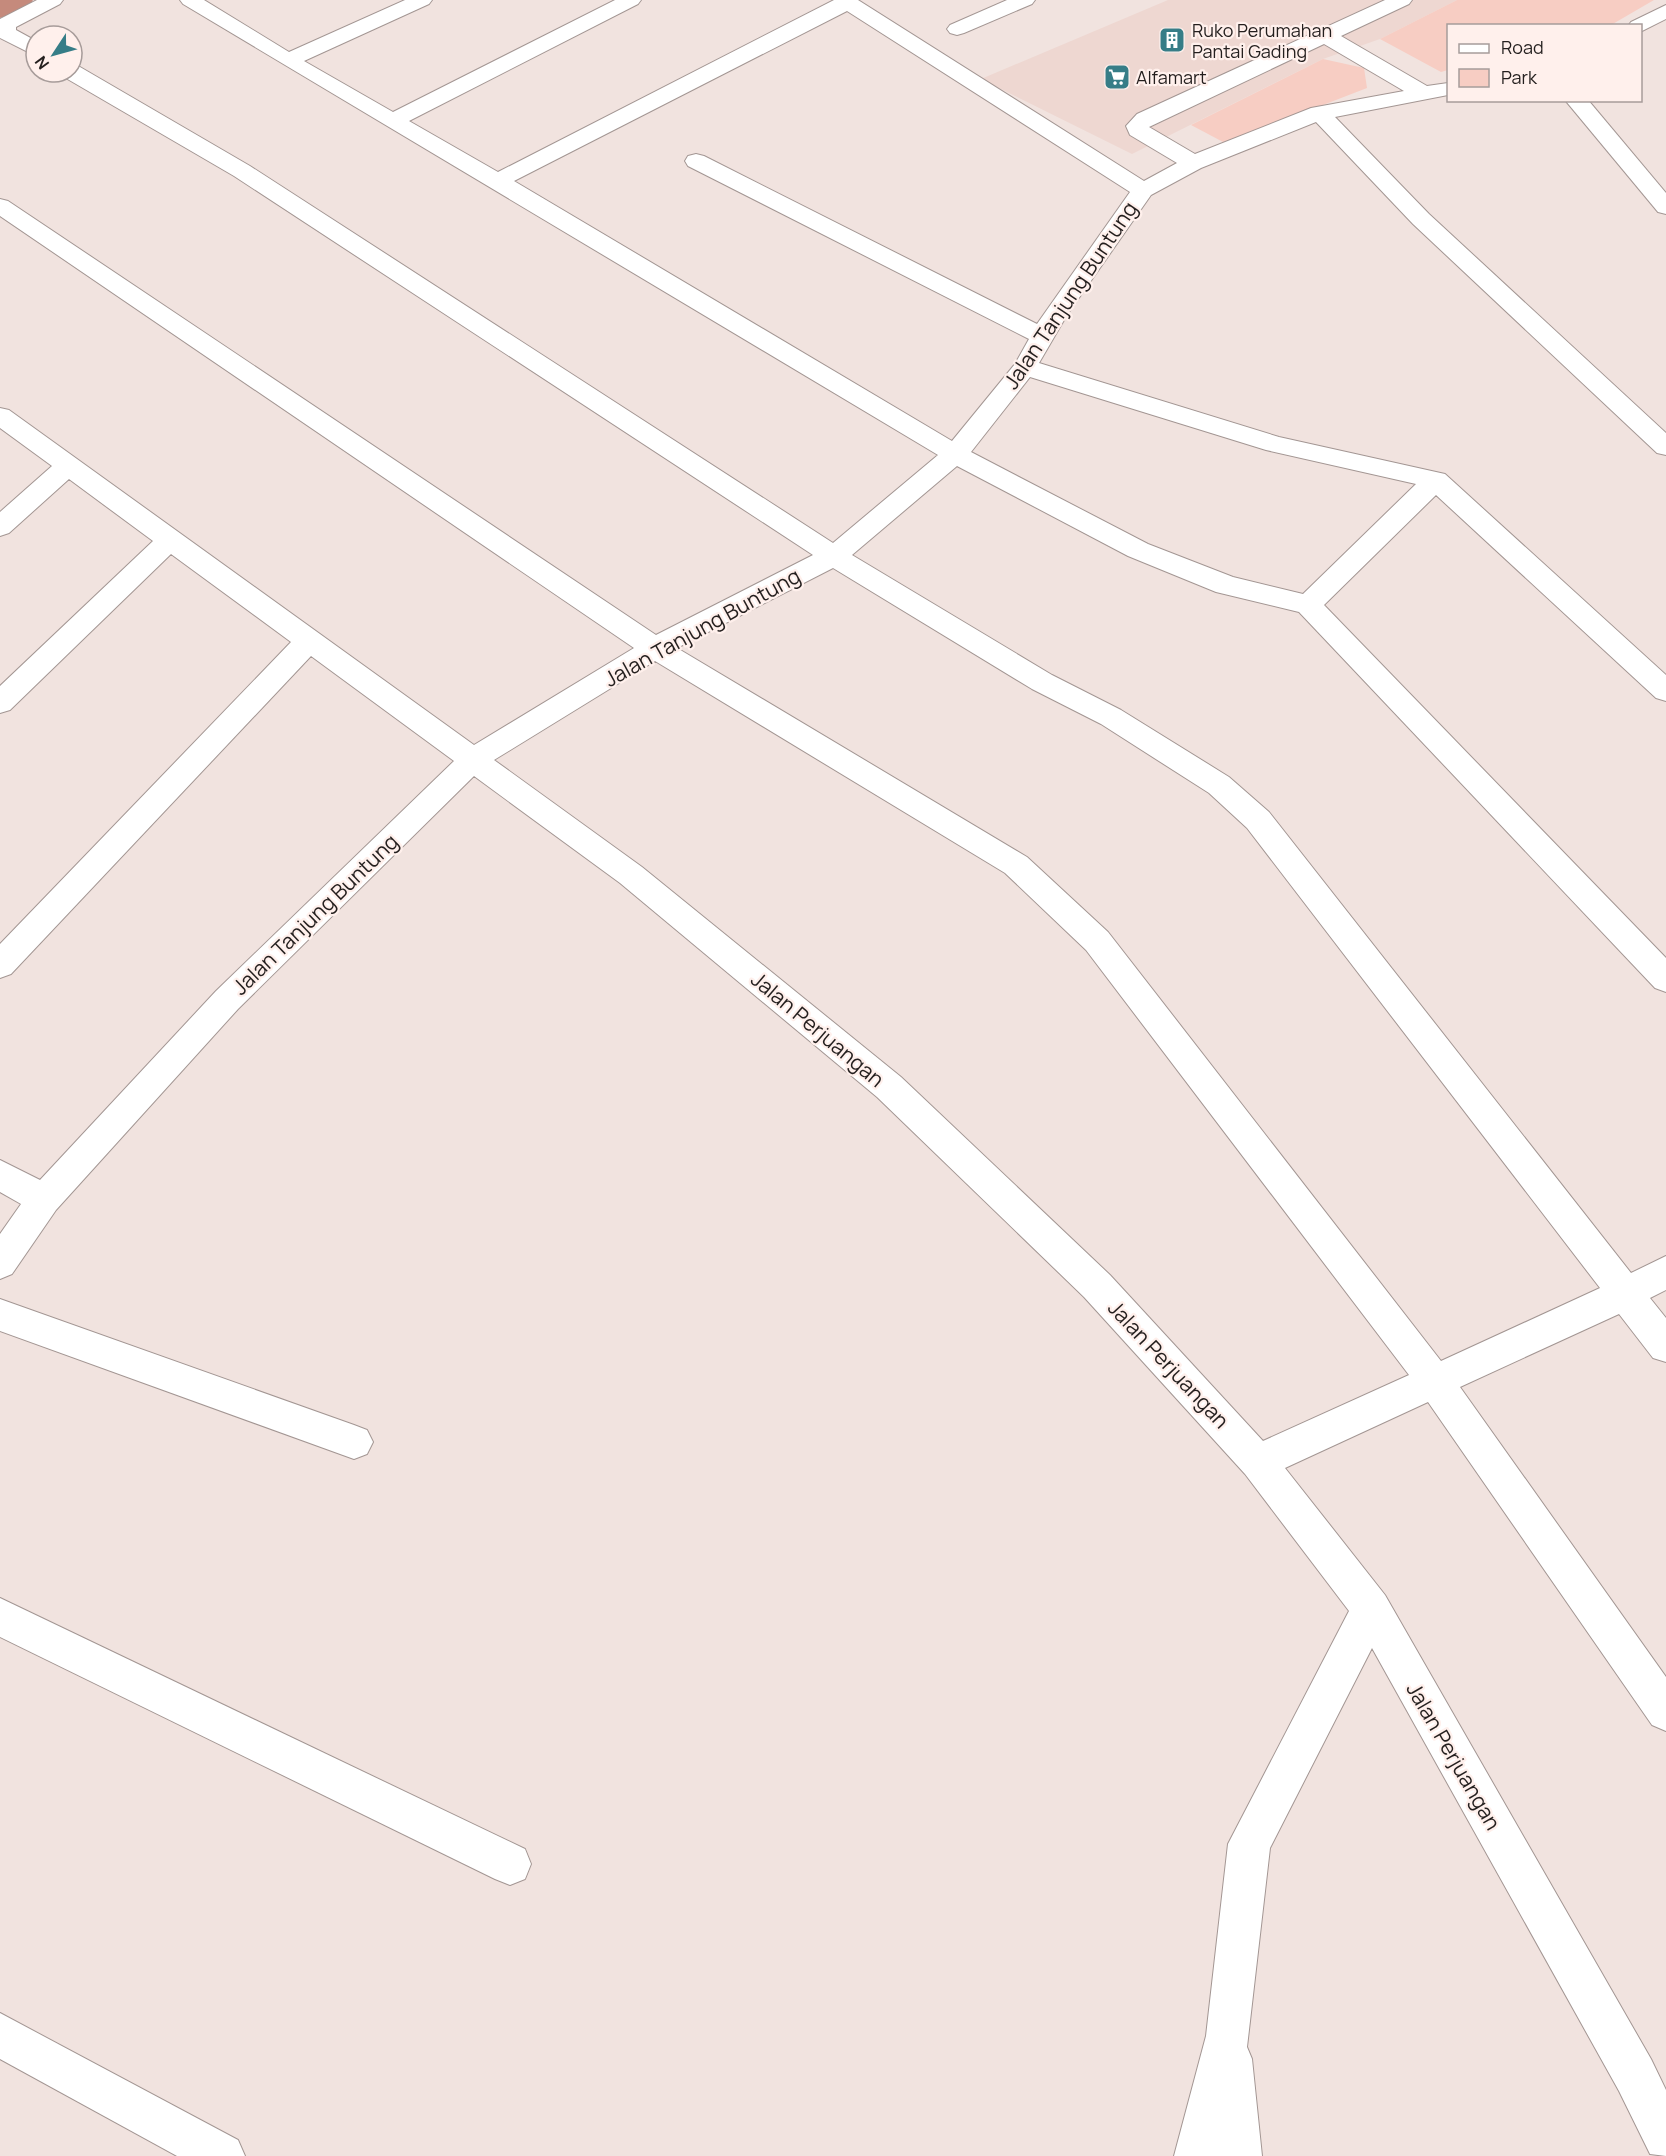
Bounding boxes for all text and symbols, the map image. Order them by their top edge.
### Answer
place label: Ruko Perumahan Pantai Gading [1192,18,1332,63]
north arrow [24,24,84,84]
legend [1447,24,1642,102]
building icon: Ruko Perumahan Pantai Gading [1157,25,1187,55]
text: Road [1501,35,1544,59]
text: N [30,52,54,74]
supermarket icon: Alfamart [1102,62,1132,92]
place label: Alfamart [1136,65,1207,89]
text: Park [1501,65,1538,89]
street label: Jalan Tanjung Buntung [997,196,1143,394]
street label: Jalan Tanjung Buntung [599,561,805,693]
street label: Jalan Tanjung Buntung [226,827,404,1001]
street label: Jalan Perjuangan [746,965,890,1093]
street label: Jalan Perjuangan [1102,1294,1236,1434]
street label: Jalan Perjuangan [1400,1677,1508,1835]

